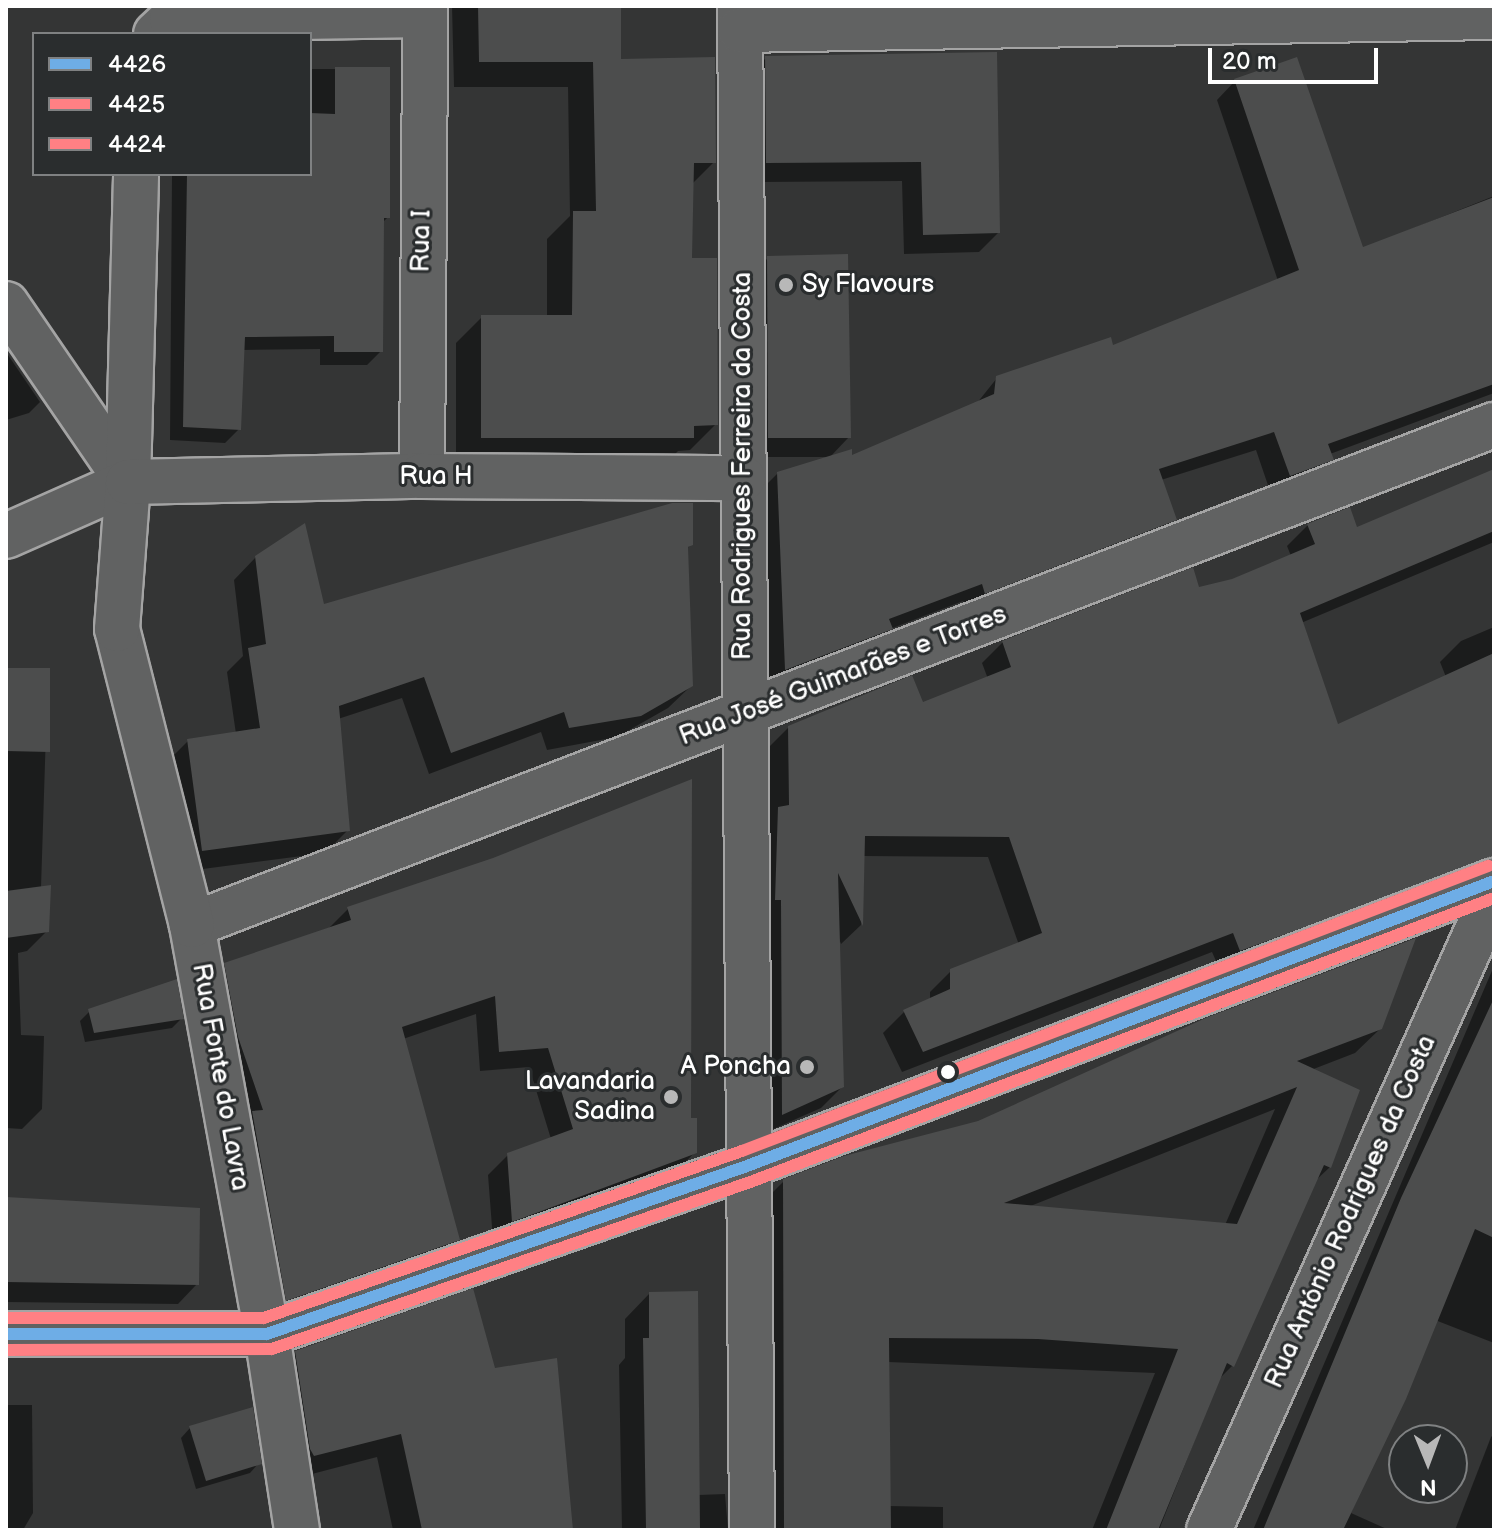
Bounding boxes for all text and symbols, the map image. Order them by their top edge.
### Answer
legend [32,32,312,176]
scale bar [1212,32,1382,82]
text: 20 m [1222,47,1277,76]
text: 4426 [108,50,166,79]
text: 4425 [108,90,165,119]
text: 4424 [108,130,166,159]
street label: Rua I [406,209,438,273]
place label: Sy Flavours [802,269,936,301]
street label: Rua Rodrigues Ferreira da Costa [727,272,759,660]
marker: Sy Flavours [777,276,795,294]
street label: Rua H [399,461,473,493]
street label: Rua José Guimarães e Torres [674,599,1012,753]
street label: Rua Fonte do Lavra [185,961,255,1193]
street label: Rua António Rodrigues da Costa [1259,1031,1443,1393]
place label: A Poncha [680,1051,791,1083]
marker: A Poncha [798,1058,816,1076]
unlabelled marker [940,1064,956,1080]
place label: Lavandaria Sadina [525,1066,655,1128]
marker: Lavandaria Sadina [662,1088,680,1106]
north arrow [1388,1424,1468,1504]
text: N [1420,1473,1437,1500]

